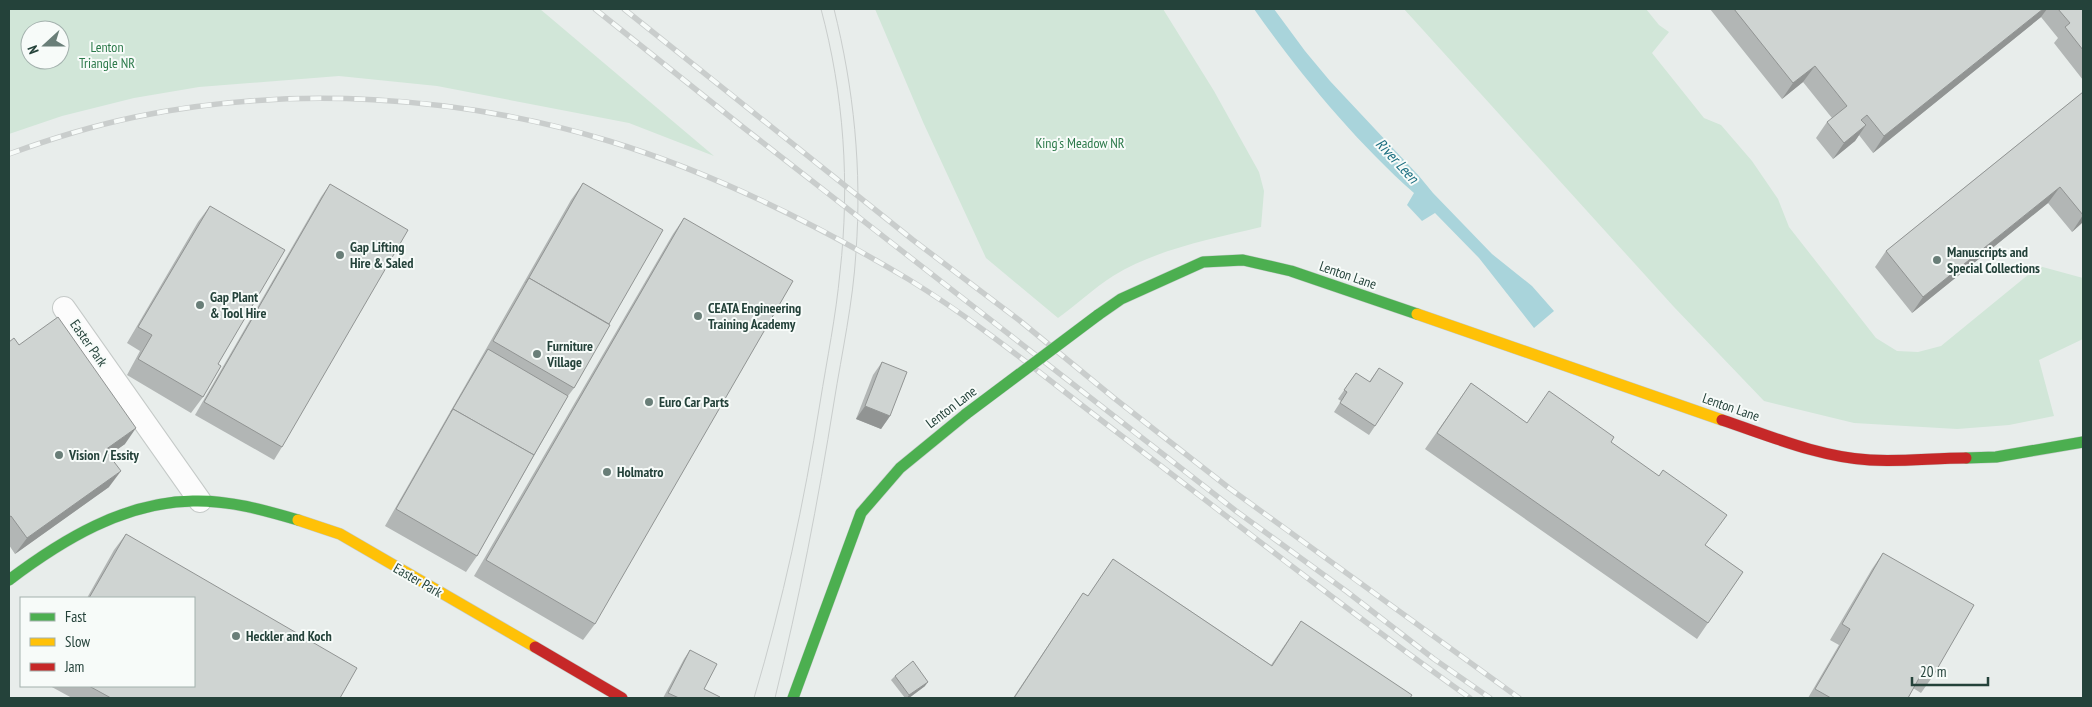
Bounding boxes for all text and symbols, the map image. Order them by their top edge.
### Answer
north arrow [20,20,70,70]
park label: Lenton Triangle NR [79,38,135,72]
text: N [23,43,43,56]
park label: King's Meadow NR [1035,134,1125,152]
water label: River Leen [1372,134,1424,188]
place label: Gap Lifting Hire & Saled [350,238,413,272]
place label: Manuscripts and Special Collections [1947,243,2040,277]
marker: Gap Lifting Hire & Saled [334,249,346,261]
marker: Manuscripts and Special Collections [1931,254,1943,266]
street label: Lenton Lane [1317,257,1379,293]
place label: Gap Plant & Tool Hire [210,288,266,322]
marker: Gap Plant & Tool Hire [194,299,206,311]
place label: CEATA Engineering Training Academy [708,299,801,333]
marker: CEATA Engineering Training Academy [692,310,704,322]
street label: Easter Park [66,316,112,371]
place label: Furniture Village [546,337,593,371]
marker: Furniture Village [531,348,543,360]
street label: Lenton Lane [922,382,980,432]
street label: Lenton Lane [1700,389,1762,425]
place label: Euro Car Parts [659,393,729,411]
marker: Euro Car Parts [643,396,655,408]
place label: Vision / Essity [68,446,139,464]
marker: Vision / Essity [53,449,65,461]
place label: Holmatro [617,463,664,481]
marker: Holmatro [601,466,613,478]
street label: Easter Park [390,559,446,601]
legend [20,597,195,687]
text: Fast [65,607,86,626]
place label: Heckler and Koch [246,627,332,645]
marker: Heckler and Koch [230,630,242,642]
text: Slow [65,632,90,651]
scale bar [1912,654,1988,686]
text: Jam [64,657,84,676]
text: 20 m [1920,662,1946,681]

